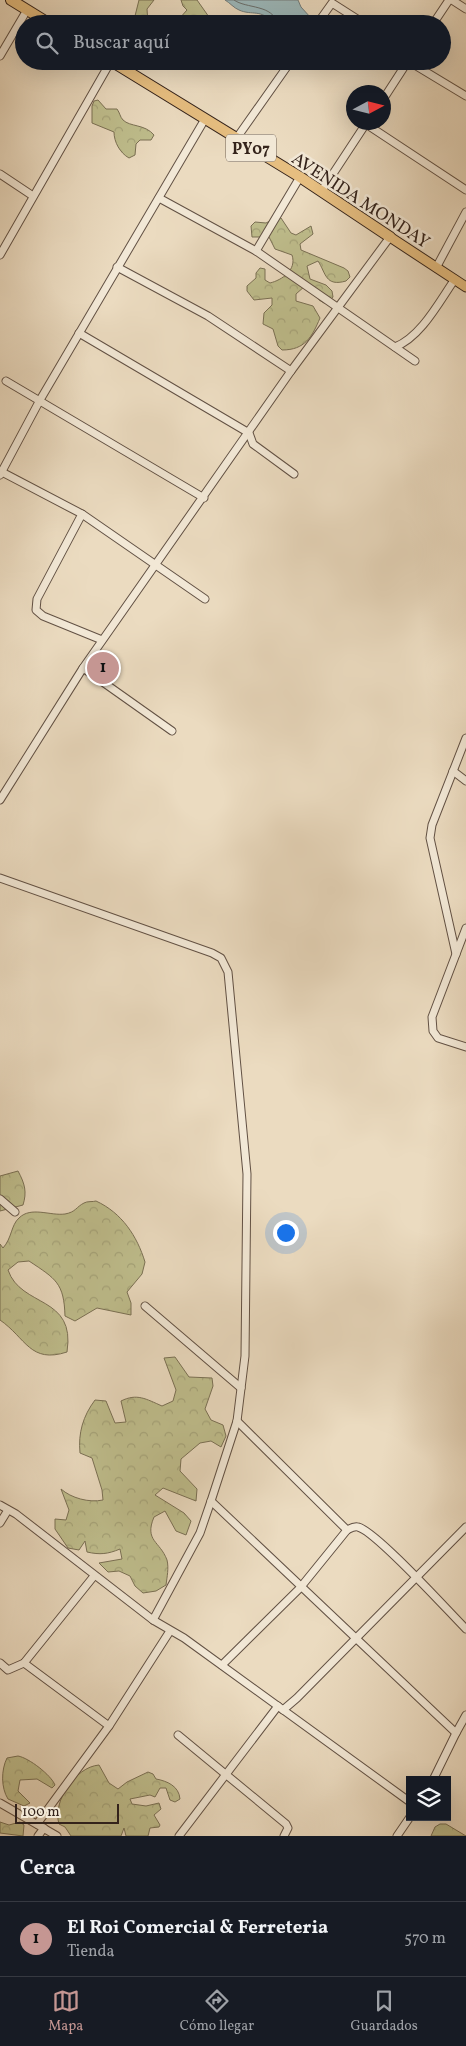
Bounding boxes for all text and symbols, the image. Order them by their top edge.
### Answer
search box [15,15,451,70]
icon: search [33,29,61,57]
text: Buscar aquí [73,30,170,56]
north arrow [346,85,391,130]
road number: PY07 [226,134,276,162]
street label: AVENIDA MONDAY [286,147,434,255]
pin: 1 [87,649,119,687]
your location [273,1220,299,1246]
map controls [406,1776,451,1821]
button: layers [406,1776,451,1821]
scale bar [15,1801,119,1824]
text: 100 m [22,1803,60,1822]
text: Cerca [20,1854,75,1883]
text: El Roi Comercial & Ferreteria [67,1915,328,1941]
text: 1 [33,1928,39,1950]
text: 570 m [404,1928,446,1950]
text: Tienda [67,1941,115,1963]
tab: Mapa [48,1987,83,2036]
tab: Cómo llegar [180,1987,254,2036]
tab: Guardados [351,1987,418,2036]

